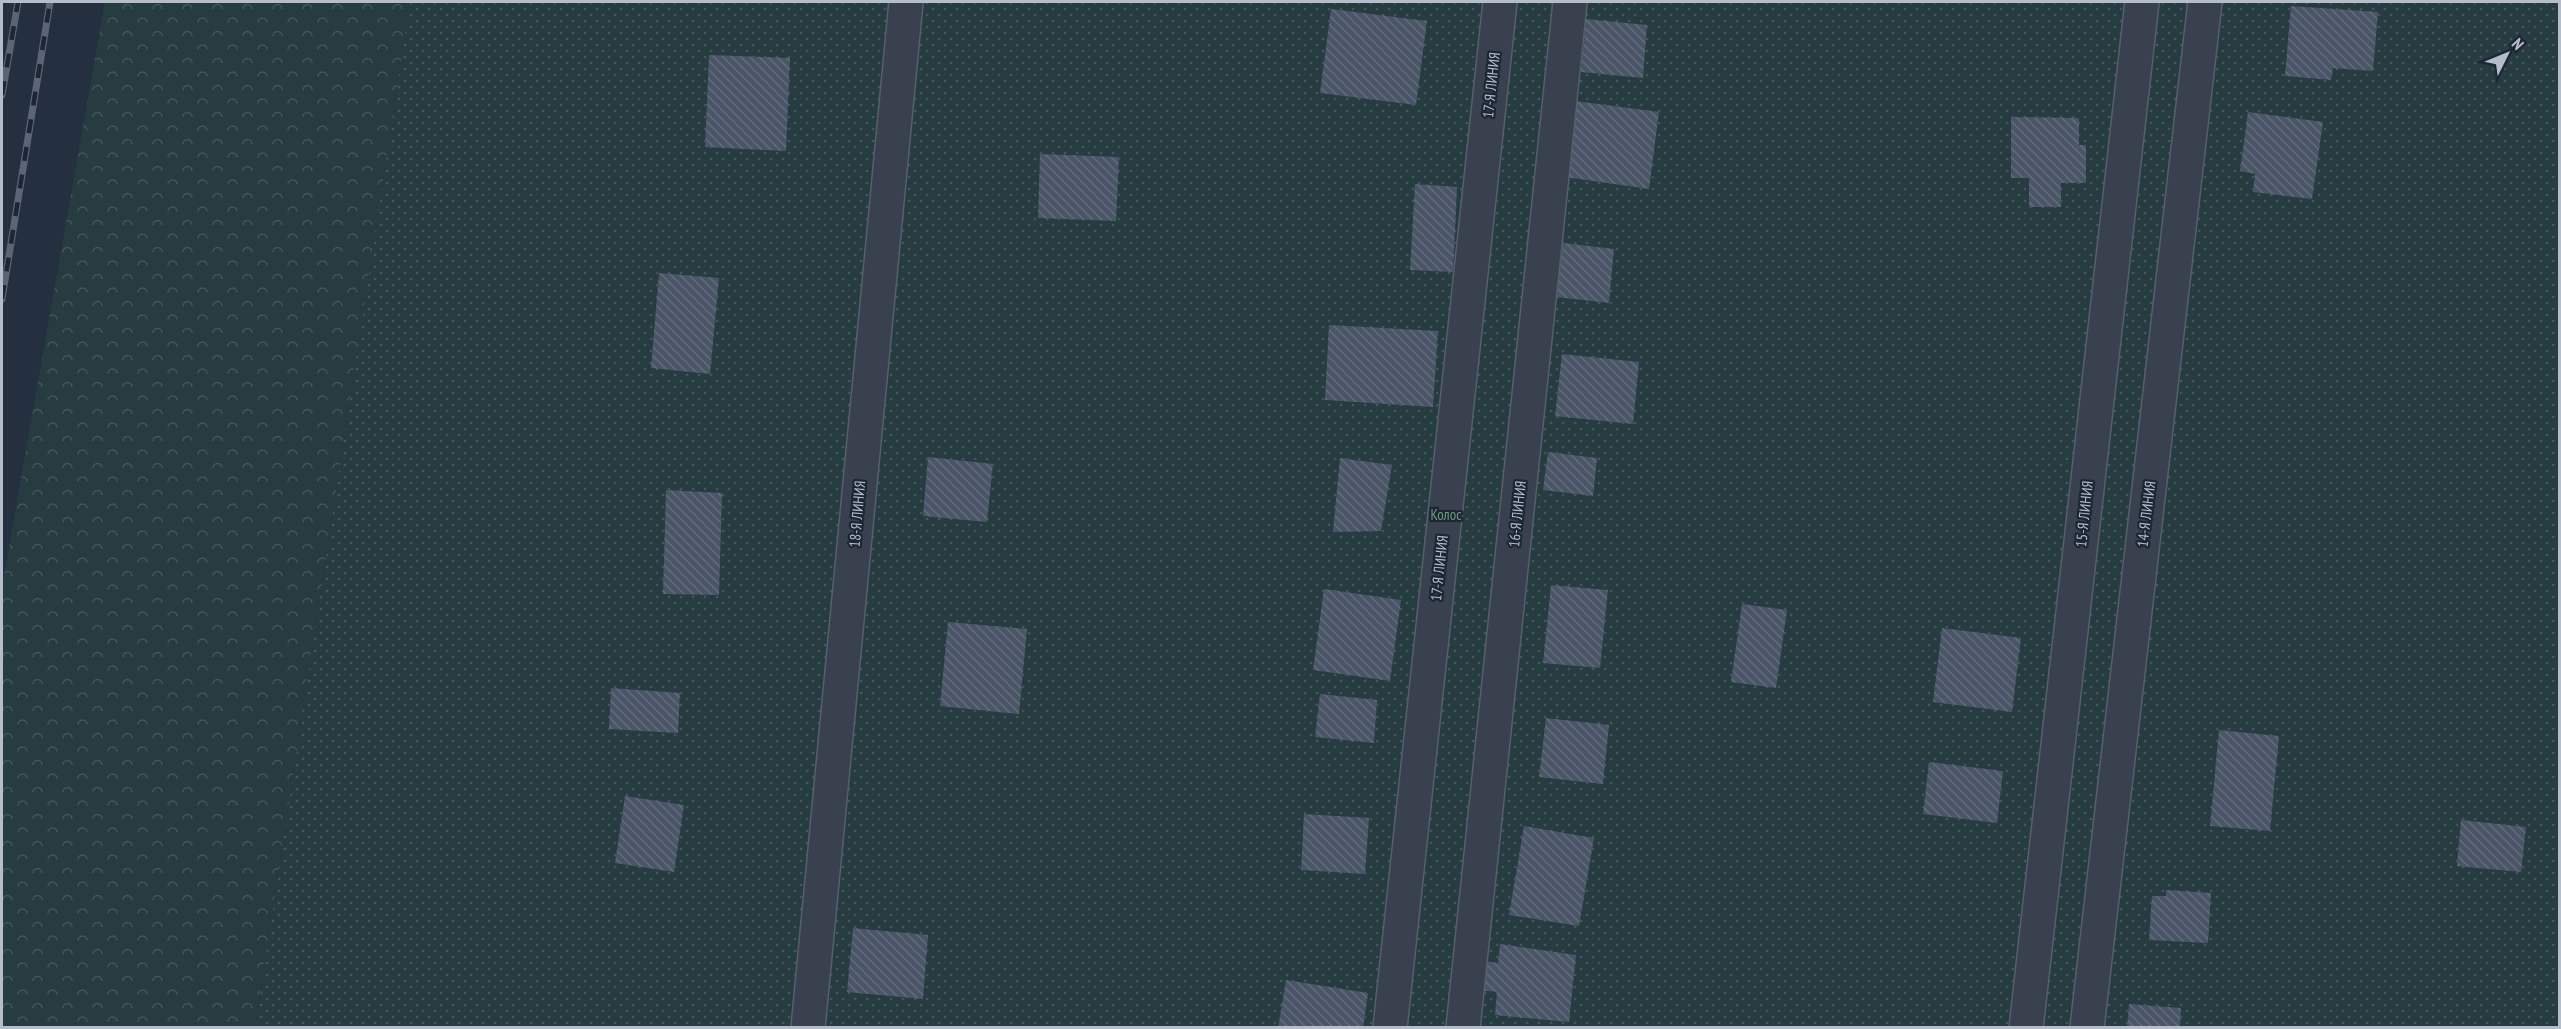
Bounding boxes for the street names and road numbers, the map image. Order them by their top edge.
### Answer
street label: 17-Я ЛИНИЯ [1478,51,1504,119]
street label: 18-Я ЛИНИЯ [845,480,869,548]
street label: 16-Я ЛИНИЯ [1504,480,1530,548]
street label: 15-Я ЛИНИЯ [2071,480,2097,548]
street label: 14-Я ЛИНИЯ [2133,480,2159,548]
street label: 17-Я ЛИНИЯ [1426,534,1452,602]

